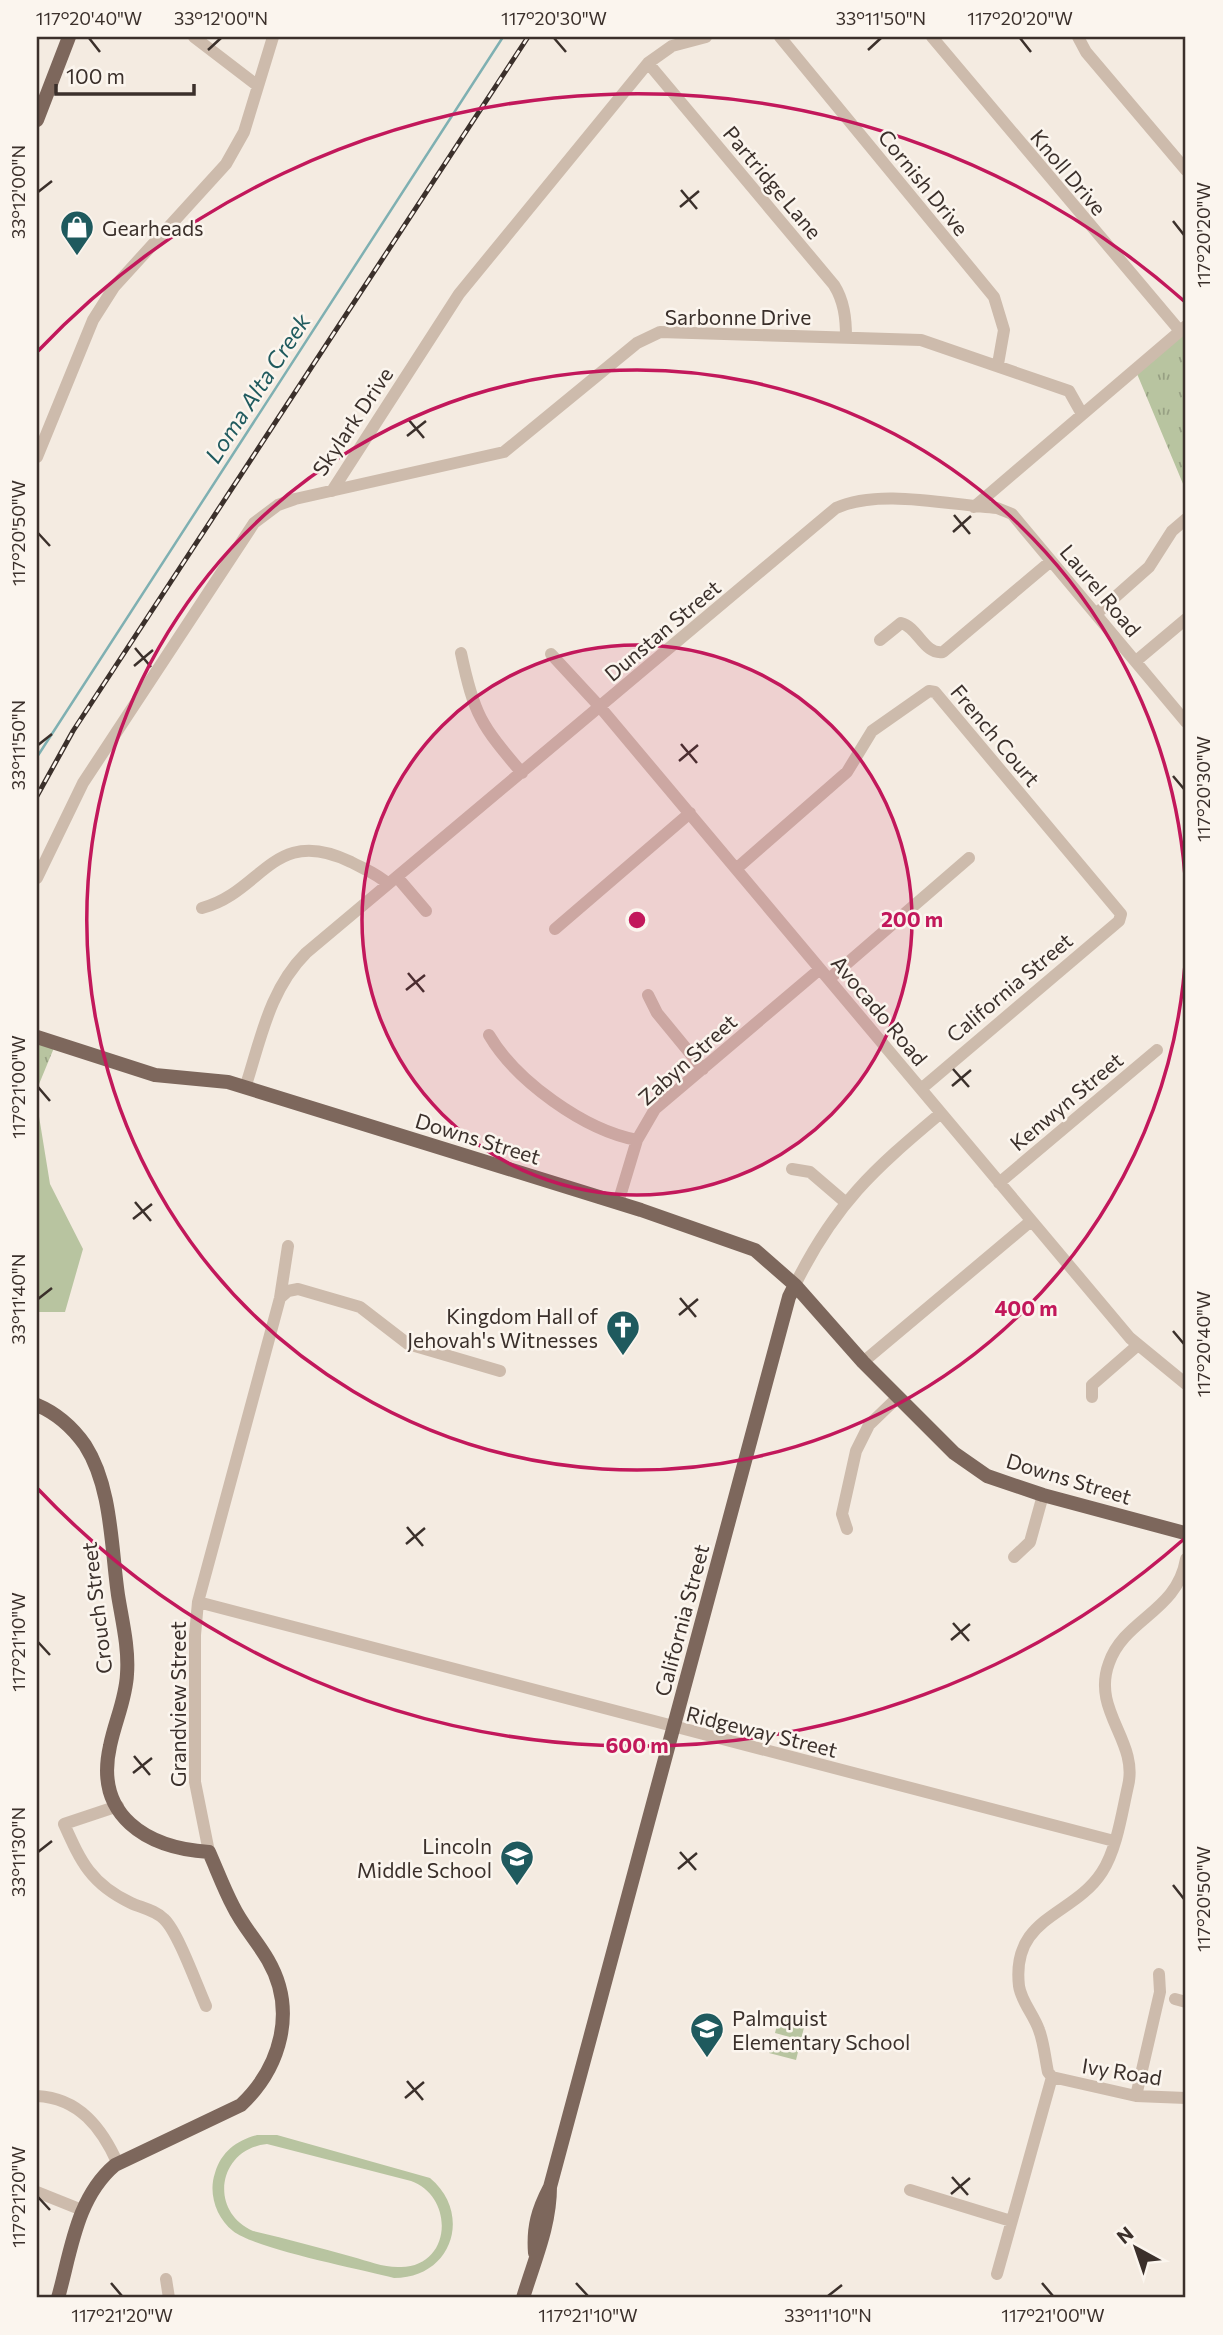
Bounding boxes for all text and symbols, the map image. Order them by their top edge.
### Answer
text: 117°20'40"W [36,7,142,29]
text: 33°12'00"N [174,7,268,29]
text: 117°20'30"W [501,7,607,29]
text: 33°11'50"N [836,7,926,29]
text: 117°20'20"W [967,7,1073,29]
scale bar [56,52,194,96]
text: 100 m [66,63,125,88]
street label: Partridge Lane [719,121,827,243]
street label: Cornish Drive [874,124,974,240]
street label: Knoll Drive [1026,124,1112,220]
text: 33°12'00"N [7,145,29,239]
text: 117°20'20"W [1192,182,1214,288]
shop icon: Gearheads [58,208,96,257]
place label: Gearheads [102,215,204,240]
street label: Sarbonne Drive [665,304,811,329]
water label: Loma Alta Creek [198,308,316,468]
street label: Skylark Drive [307,362,397,480]
text: 117°20'50"W [7,480,29,586]
street label: Laurel Road [1055,539,1147,641]
street label: Dunstan Street [599,574,725,686]
street label: French Court [946,679,1046,791]
text: 33°11'50"N [7,700,29,790]
text: 117°20'30"W [1192,736,1214,842]
text: 200 m [881,906,943,931]
centre of rings [625,908,649,932]
street label: California Street [941,927,1077,1047]
street label: Avocado Road [827,950,933,1070]
street label: Zabyn Street [633,1008,741,1110]
text: 117°21'00"W [7,1035,29,1139]
street label: Kenwyn Street [1005,1047,1127,1155]
street label: Downs Street [412,1107,544,1169]
text: 33°11'40"N [7,1254,29,1344]
text: 117°20'40"W [1192,1291,1214,1397]
text: 400 m [994,1295,1058,1320]
place label: Kingdom Hall of Jehovah's Witnesses [407,1303,599,1352]
church icon: Kingdom Hall of Jehovah's Witnesses [604,1308,642,1357]
street label: Downs Street [1003,1447,1135,1509]
street label: Crouch Street [76,1541,116,1675]
street label: California Street [649,1541,713,1699]
text: 117°21'10"W [7,1592,29,1692]
street label: Grandview Street [165,1621,190,1787]
street label: Ridgeway Street [684,1700,840,1762]
text: 600 m [605,1732,669,1757]
text: 33°11'30"N [7,1807,29,1897]
place label: Lincoln Middle School [357,1833,492,1882]
school or university icon: Lincoln Middle School [498,1838,536,1887]
text: 117°20'50"W [1192,1846,1214,1952]
place label: Palmquist Elementary School [732,2005,910,2054]
school or university icon: Palmquist Elementary School [688,2010,726,2059]
street label: Ivy Road [1080,2052,1164,2090]
text: 117°21'20"W [7,2146,29,2248]
north arrow [1100,2212,1170,2282]
text: N [1112,2221,1138,2248]
text: 117°21'20"W [71,2304,173,2326]
text: 117°21'10"W [538,2304,638,2326]
text: 33°11'10"N [784,2304,872,2326]
text: 117°21'00"W [1001,2304,1105,2326]

